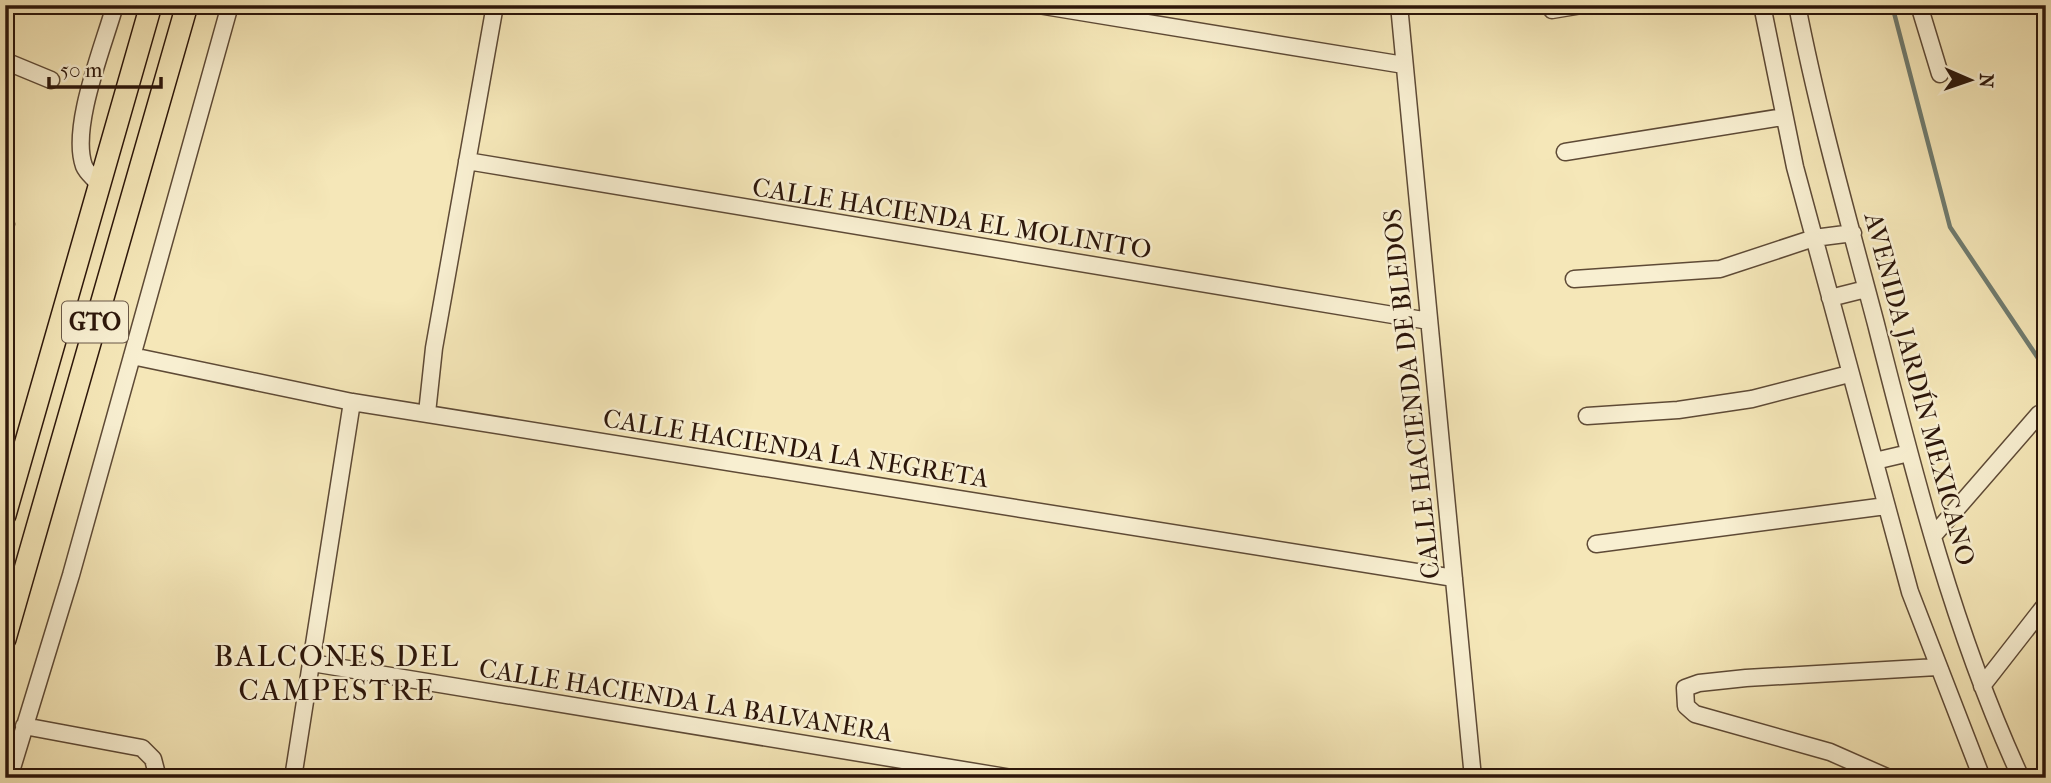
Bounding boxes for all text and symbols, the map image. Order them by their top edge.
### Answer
scale bar [49,46,161,90]
north arrow [1936,46,2006,116]
text: 50 m [60,58,103,82]
text: N [1975,73,1997,89]
street label: CALLE HACIENDA EL MOLINITO [750,172,1154,265]
street label: CALLE HACIENDA DE BLEDOS [1377,207,1446,581]
street label: AVENIDA JARDÍN MEXICANO [1857,208,1983,569]
road number: GTO [62,302,128,342]
street label: CALLE HACIENDA LA NEGRETA [601,403,992,494]
district label: BALCONES DEL CAMPESTRE [214,639,460,708]
street label: CALLE HACIENDA LA BALVANERA [477,652,896,749]

